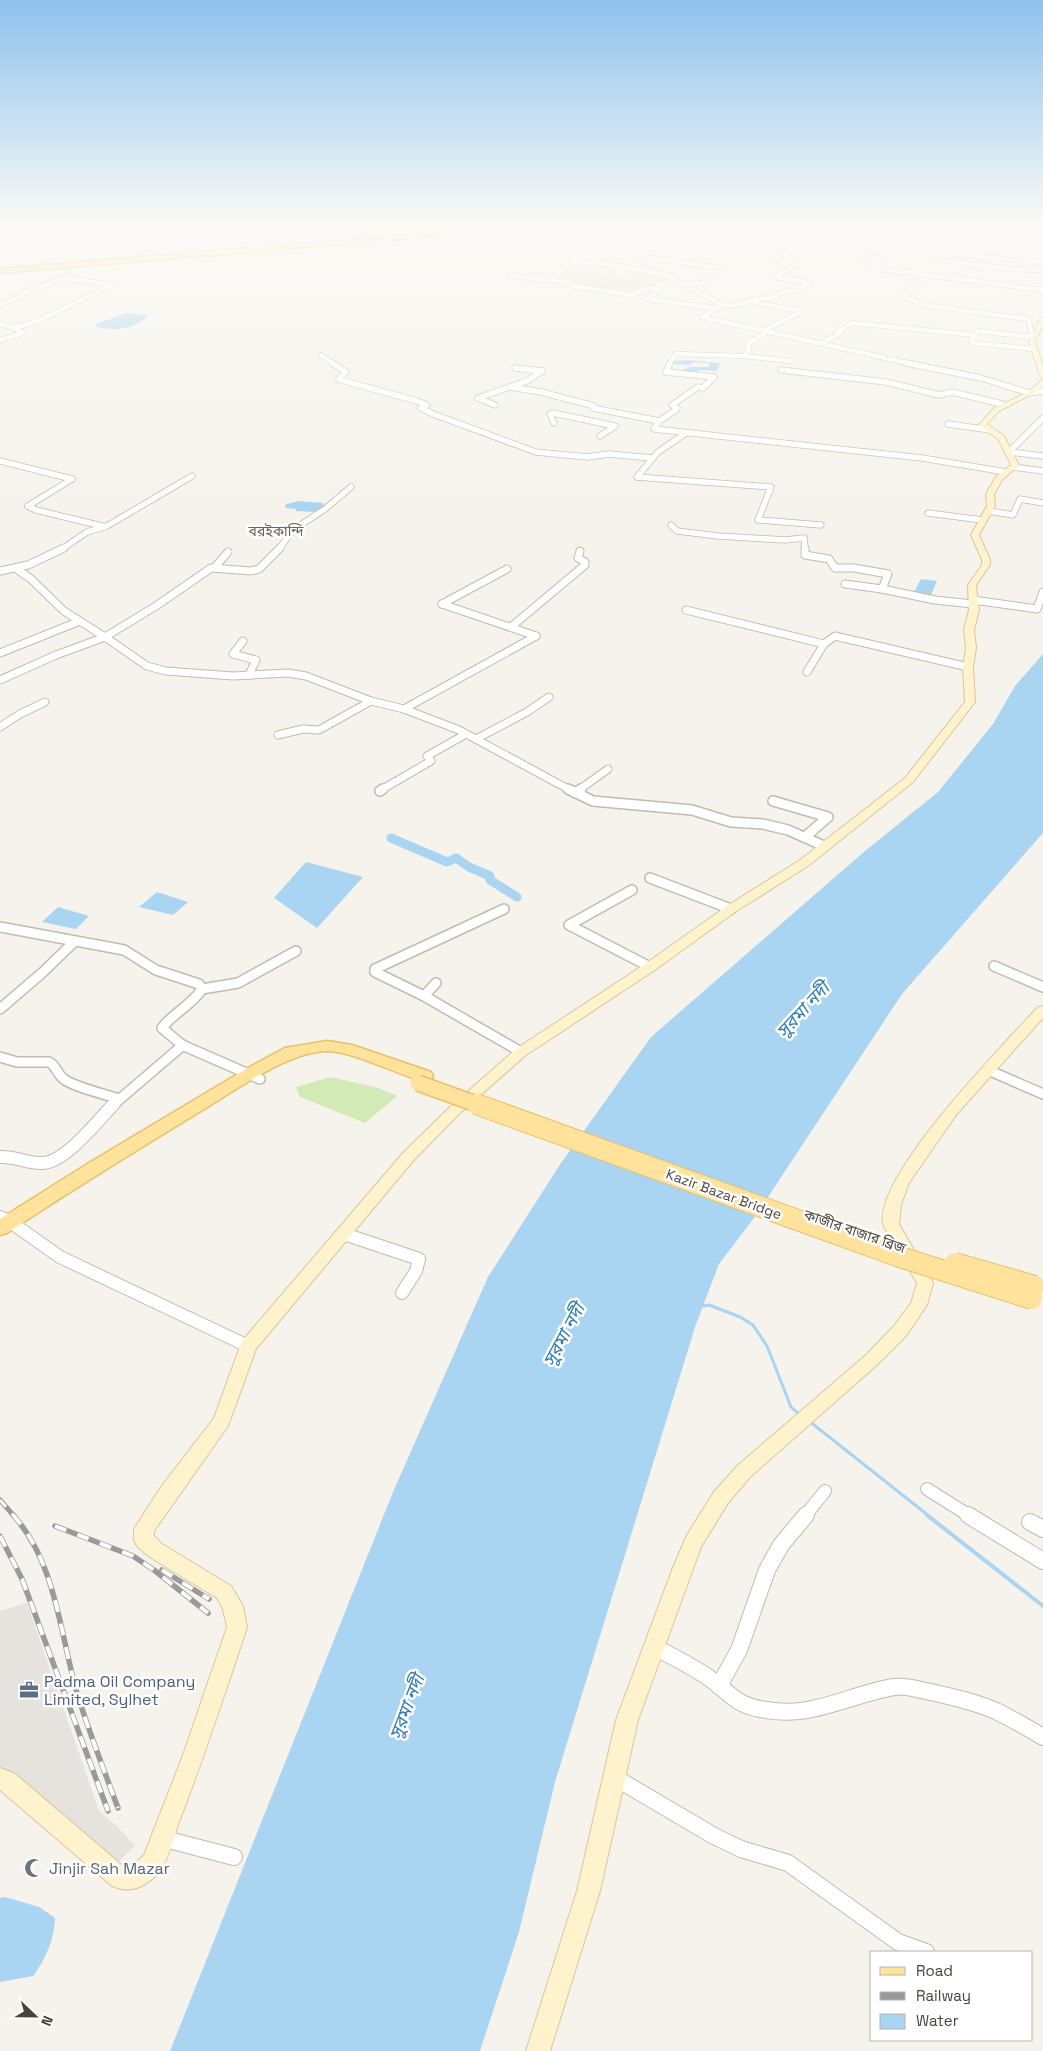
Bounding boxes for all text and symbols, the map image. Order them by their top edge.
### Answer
district label: বরইকান্দি [248,522,304,540]
water label: সুরমা নদী [771,975,836,1042]
street label: Kazir Bazar Bridge [664,1165,784,1223]
street label: কাজীর বাজার ব্রিজ [801,1205,909,1257]
water label: সুরমা নদী [537,1297,591,1370]
water label: সুরমা নদী [384,1668,431,1743]
place label: Padma Oil Company Limited, Sylhet [44,1671,195,1710]
office icon: Padma Oil Company Limited, Sylhet [18,1679,40,1701]
mosque icon: Jinjir Sah Mazar [23,1857,45,1879]
place label: Jinjir Sah Mazar [49,1858,170,1879]
legend [870,1951,1033,2041]
text: Road [916,1961,953,1980]
text: Railway [916,1986,971,2005]
north arrow [10,1991,60,2041]
text: Water [916,2011,959,2030]
text: N [37,2013,57,2029]

